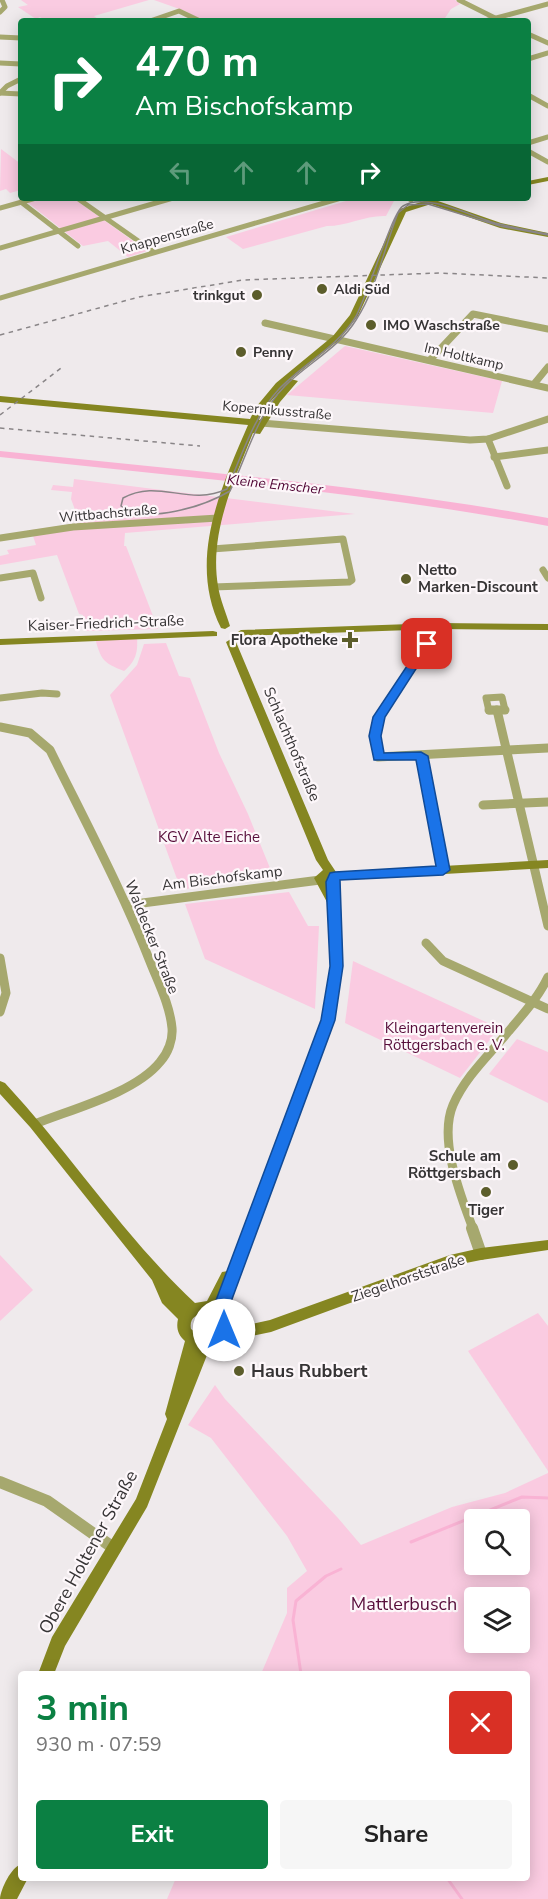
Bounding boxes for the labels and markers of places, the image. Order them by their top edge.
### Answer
place label: Aldi Süd [334,280,390,299]
marker: Aldi Süd [315,282,329,296]
place label: trinkgut [193,286,246,305]
marker: trinkgut [250,288,264,302]
place label: IMO Waschstraße [383,316,500,335]
marker: IMO Waschstraße [364,318,378,332]
place label: Penny [253,343,294,362]
marker: Penny [234,345,248,359]
place label: Netto Marken-Discount [418,560,538,597]
marker: Netto Marken-Discount [399,572,413,586]
pin [401,618,452,669]
place label: Flora Apotheke [231,630,338,650]
marker: Flora Apotheke [343,633,357,647]
place label: Schule am Röttgersbach [408,1146,501,1183]
marker: Schule am Röttgersbach [506,1158,520,1172]
marker: Tiger [479,1185,493,1199]
place label: Tiger [468,1200,504,1220]
place label: Haus Rubbert [251,1359,368,1383]
marker: Haus Rubbert [232,1364,246,1378]

